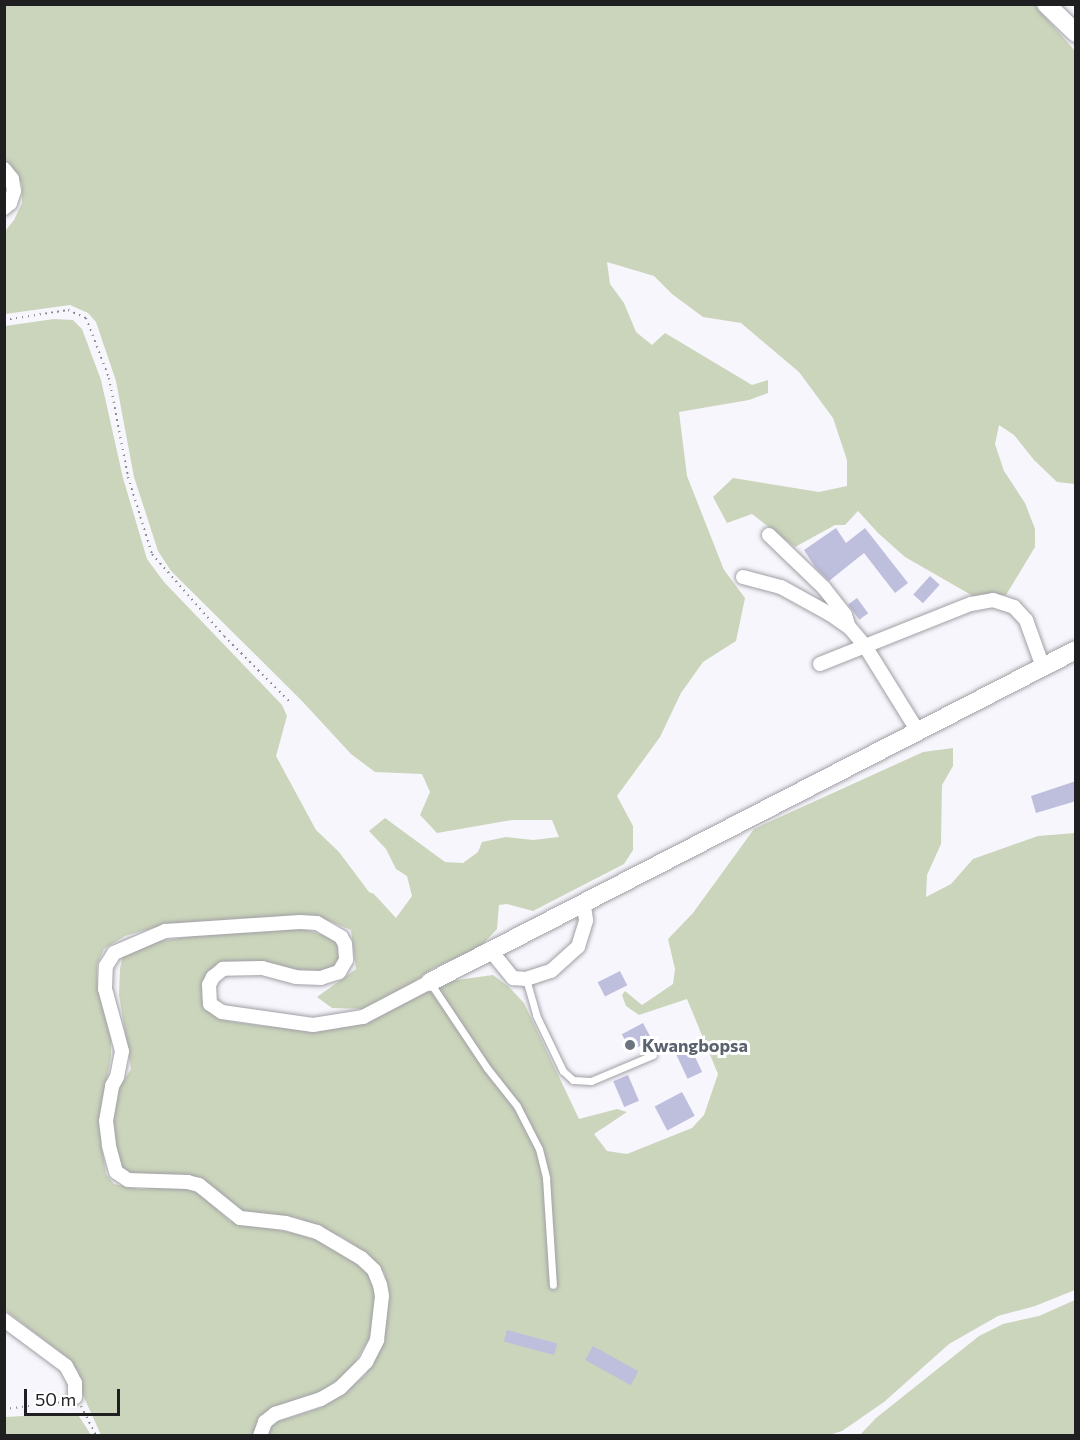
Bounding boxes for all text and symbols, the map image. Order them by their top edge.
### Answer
place label: Kwangbopsa [642,1034,748,1056]
marker: Kwangbopsa [623,1038,637,1052]
scale bar [27,1377,123,1415]
text: 50 m [35,1388,76,1410]

